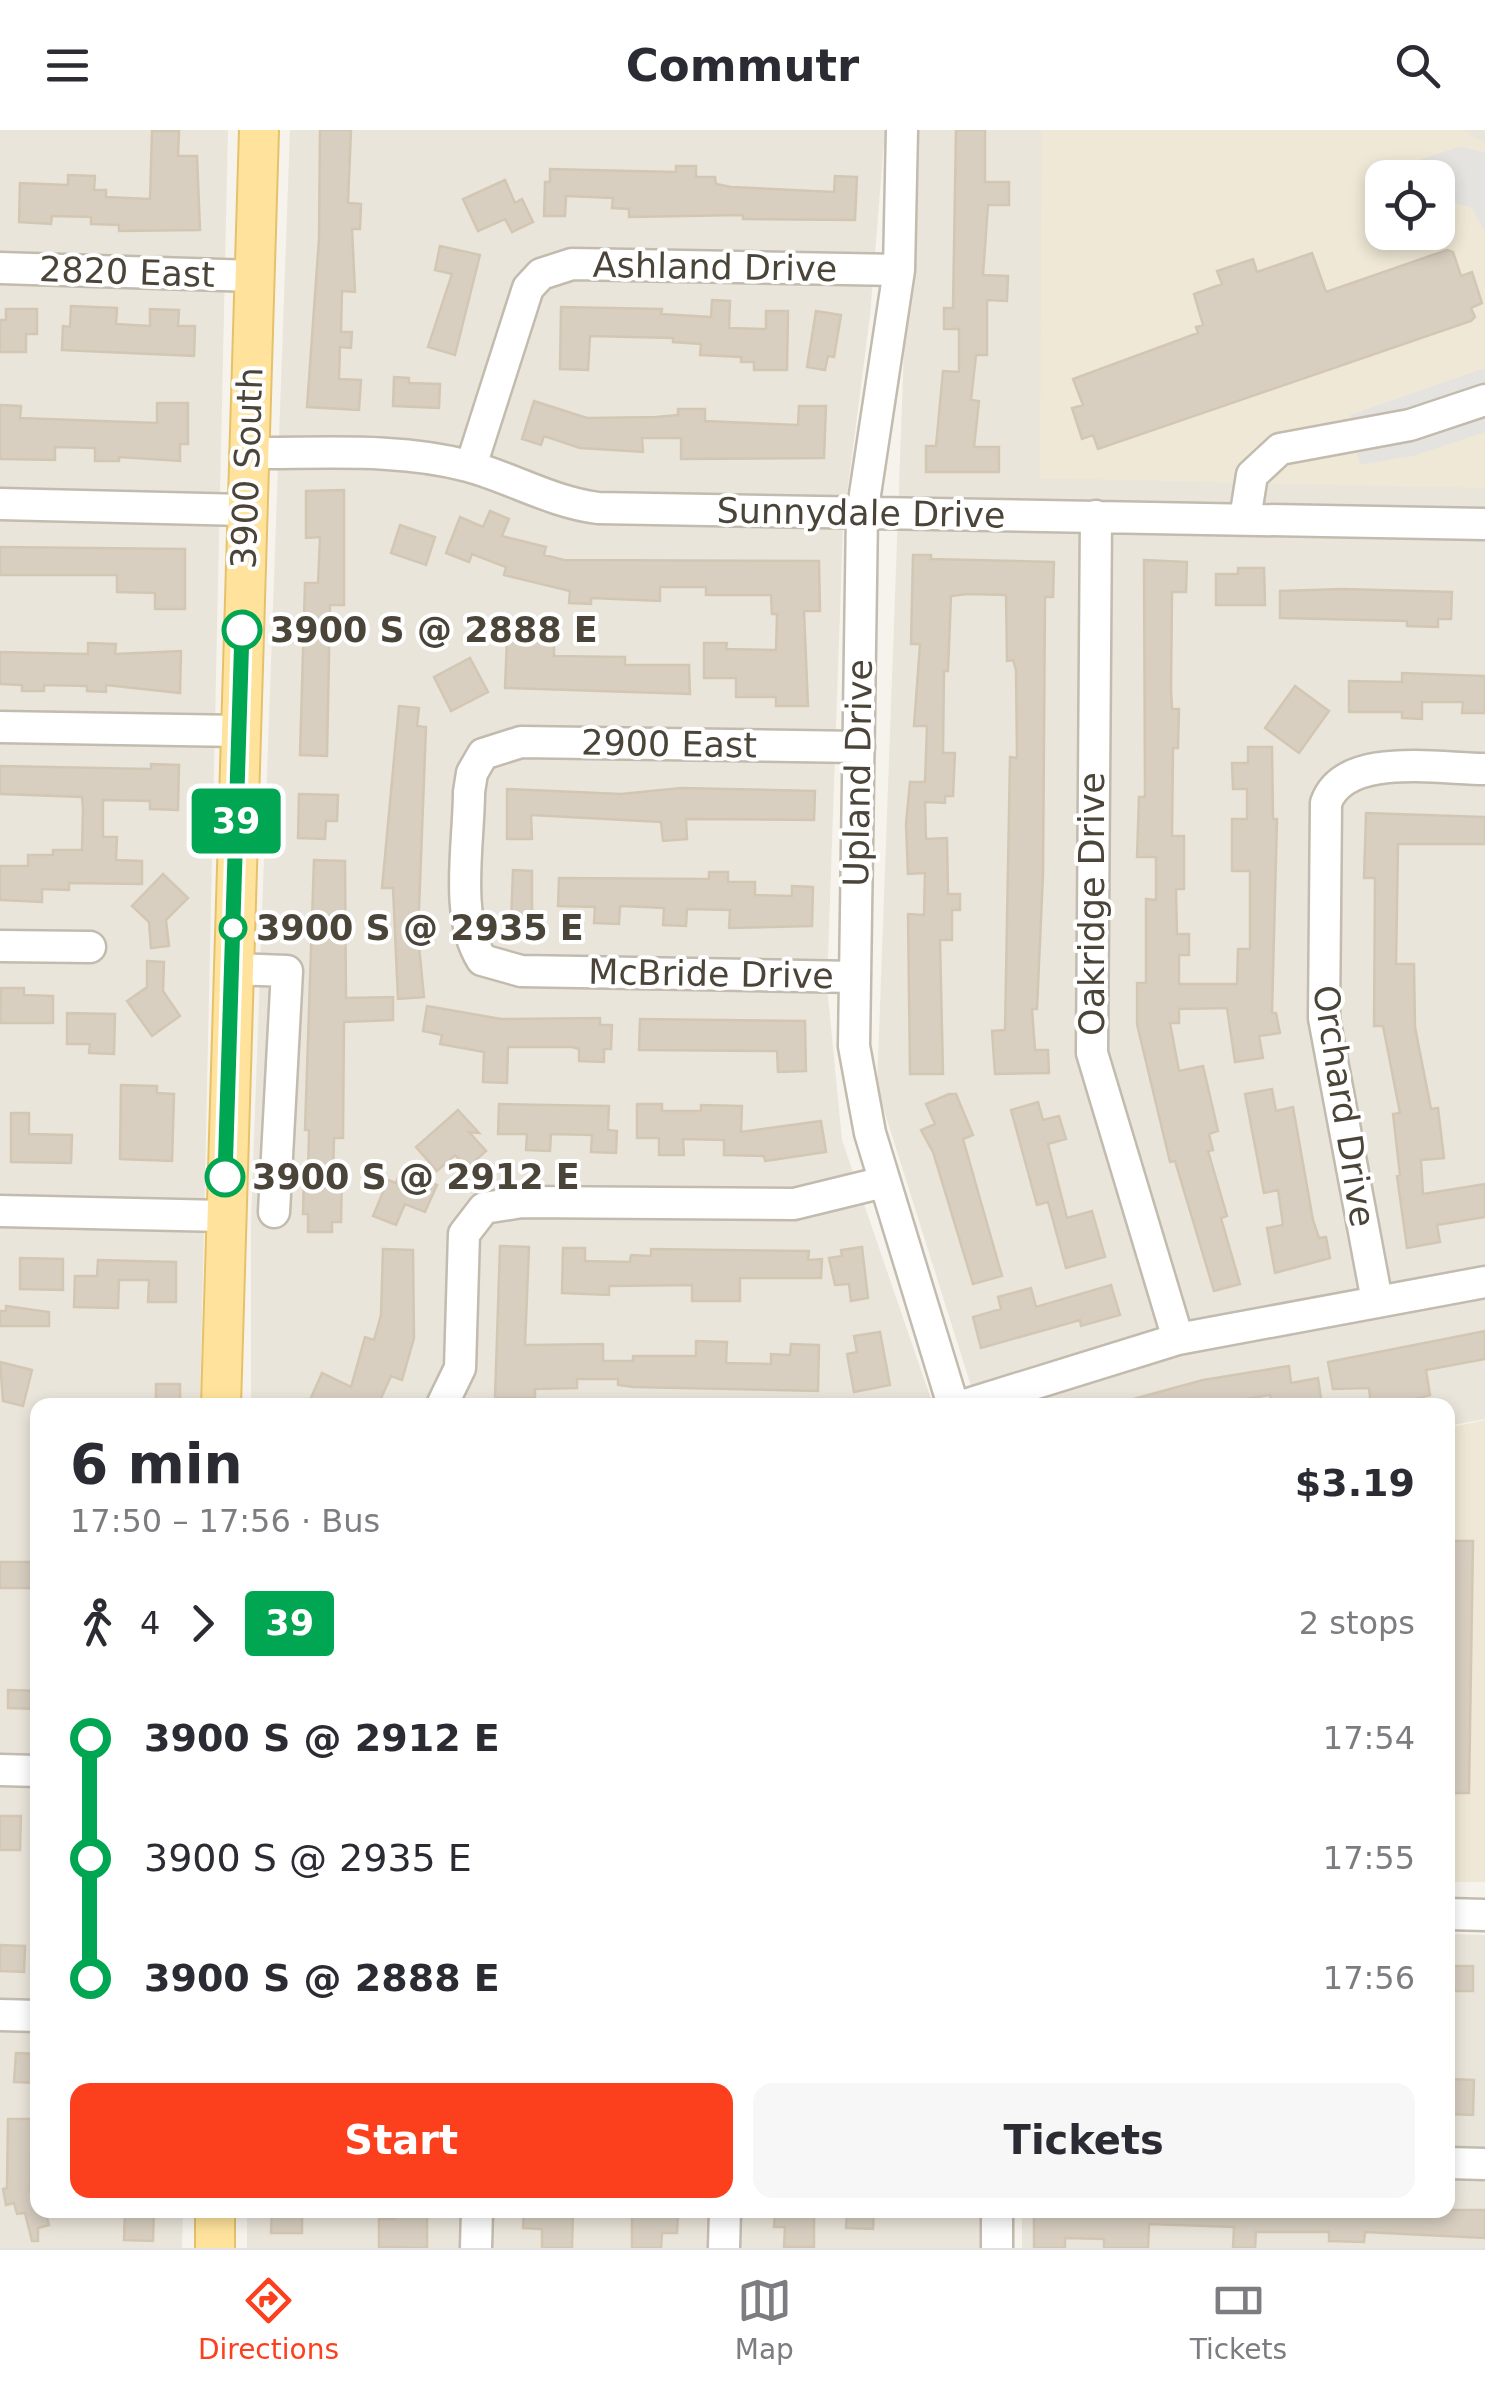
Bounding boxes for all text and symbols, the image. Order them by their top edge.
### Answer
icon: menu [40,38,95,93]
icon: search [1390,38,1445,93]
text: Commutr [626,39,859,92]
map controls [1365,160,1455,250]
button: locate [1365,160,1455,250]
street label: Ashland Drive [592,245,838,289]
street label: 2820 East [38,249,216,295]
street label: 3900 South [223,366,271,570]
street label: Sunnydale Drive [716,490,1006,536]
place label: 3900 S @ 2888 E [270,610,598,650]
marker: 3900 S @ 2888 E [223,611,261,649]
street label: Upland Drive [836,659,880,887]
street label: 2900 East [581,722,757,766]
street label: Oakridge Drive [1072,772,1112,1036]
line badge: 39 [191,788,281,854]
text: 39 [212,801,260,841]
place label: 3900 S @ 2935 E [256,908,584,948]
marker: 3900 S @ 2935 E [220,915,246,941]
street label: McBride Drive [588,952,834,996]
street label: Orchard Drive [1305,982,1383,1230]
place label: 3900 S @ 2912 E [252,1157,580,1197]
marker: 3900 S @ 2912 E [206,1158,244,1196]
text: 6 min [70,1432,243,1496]
text: $3.19 [1295,1461,1415,1505]
text: 17:50 – 17:56 · Bus [70,1502,380,1540]
icon: walk [70,1596,125,1651]
icon: forward [175,1596,230,1651]
text: 39 [265,1603,314,1643]
text: 4 [140,1604,160,1642]
text: 2 stops [1299,1604,1415,1642]
text: 3900 S @ 2912 E [144,1716,500,1760]
text: 17:54 [1323,1719,1415,1757]
text: 3900 S @ 2935 E [144,1836,472,1880]
text: 17:55 [1323,1839,1415,1877]
text: 3900 S @ 2888 E [144,1956,500,2000]
text: 17:56 [1323,1959,1415,1997]
button: Start [70,2083,733,2198]
button: Tickets [753,2083,1415,2198]
tab: Directions [198,2273,339,2366]
tab: Map [735,2273,794,2366]
tab: Tickets [1190,2273,1287,2366]

